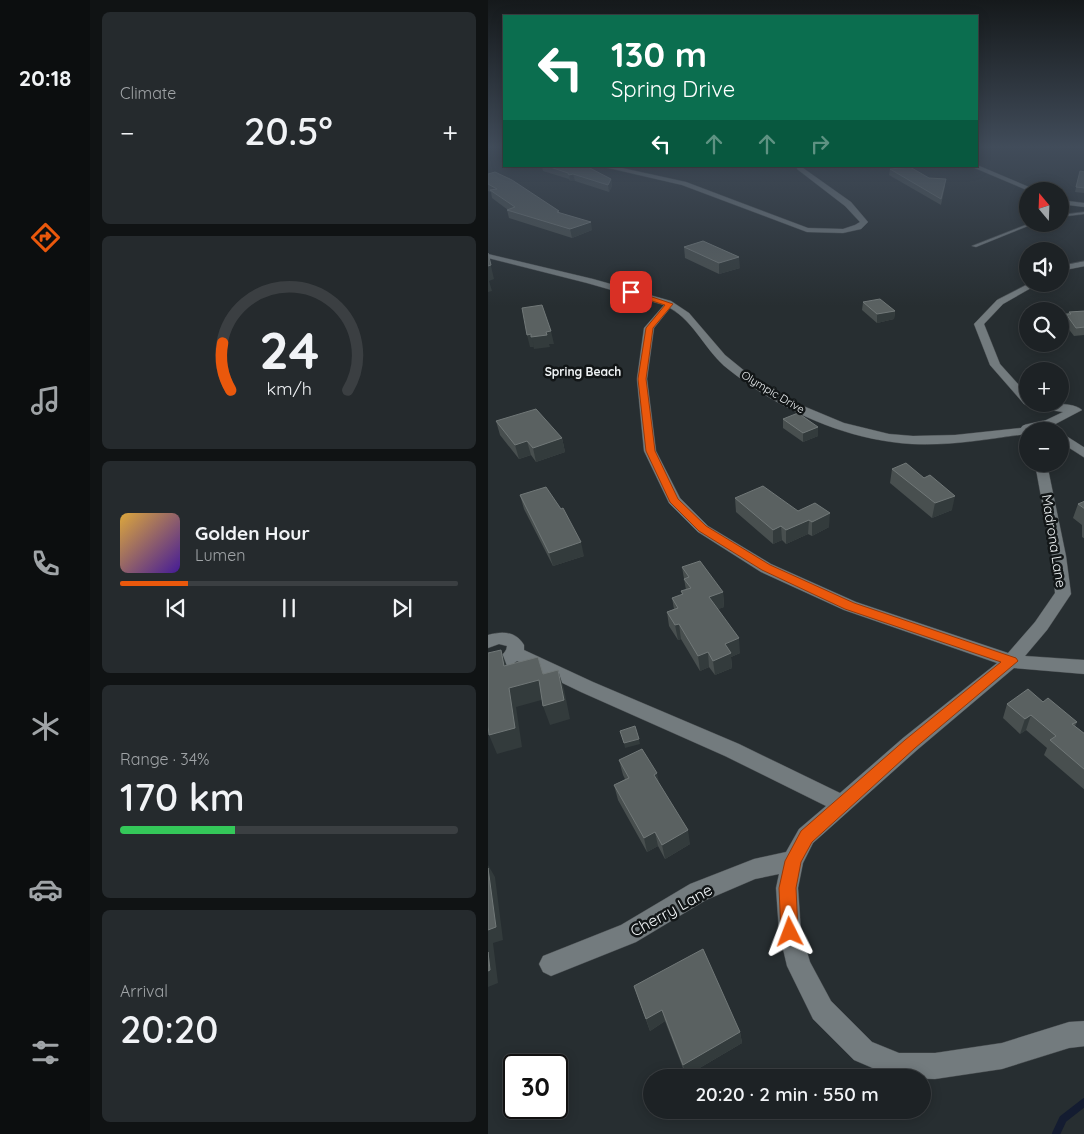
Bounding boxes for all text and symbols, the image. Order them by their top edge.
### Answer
text: 130 m [611,32,707,76]
icon: left [528,35,593,100]
text: 20:18 [19,64,71,92]
text: Spring Drive [611,75,735,103]
text: Climate [120,83,176,103]
text: 20.5° [244,107,333,155]
text: − [120,115,135,150]
text: + [442,115,458,150]
icon: left [647,130,675,158]
icon: ahead [700,130,728,158]
icon: ahead [753,130,781,158]
icon: right [806,130,834,158]
north arrow [1019,182,1069,232]
map controls [1019,182,1069,472]
icon: directions [28,220,63,255]
button: sound [1019,242,1069,292]
pin [610,271,652,313]
icon: arrive [617,278,645,306]
button: search [1019,302,1069,352]
text: 24 [259,317,319,382]
button: + [1019,362,1069,412]
district label: Spring Beach [545,364,621,379]
street label: Olympic Drive [739,368,807,416]
text: km/h [266,377,312,399]
icon: music [28,383,63,418]
button: − [1019,422,1069,472]
street label: Madrona Lane [1038,493,1070,589]
text: Golden Hour [195,521,310,545]
text: Lumen [195,545,246,565]
icon: phone [28,546,63,581]
icon: previous [162,594,190,622]
icon: pause [275,594,303,622]
icon: next [388,594,416,622]
icon: climate [28,709,63,744]
text: Range · 34% [120,749,210,769]
text: 170 km [120,773,245,821]
icon: car [28,872,63,907]
street label: Cherry Lane [626,879,716,941]
position arrow [763,905,815,957]
text: Arrival [120,981,168,1001]
text: 20:20 [120,1005,218,1053]
icon: filters [28,1035,63,1070]
speed limit sign: 30 [503,1054,568,1119]
text: 20:20 · 2 min · 550 m [695,1082,879,1106]

